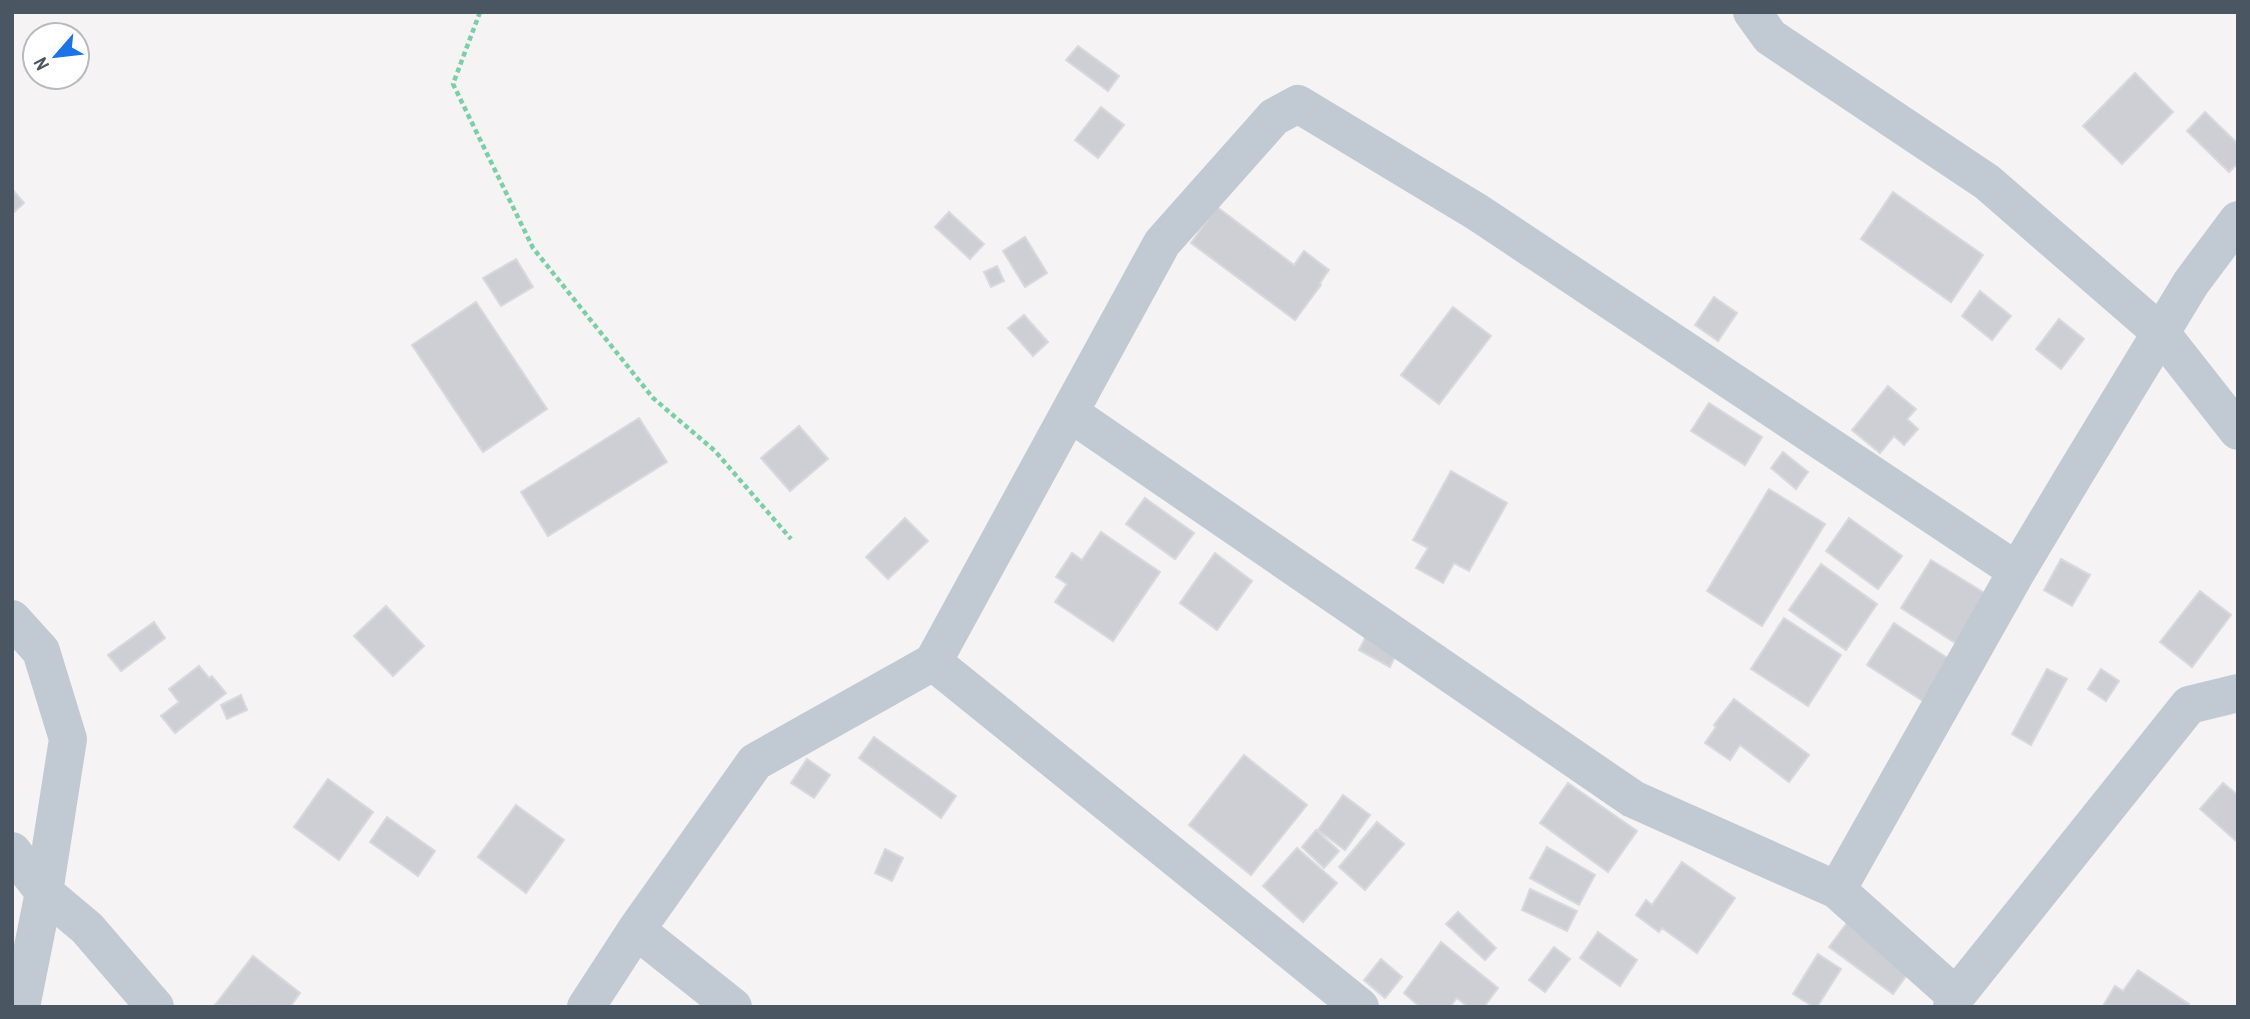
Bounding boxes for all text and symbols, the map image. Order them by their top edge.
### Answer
north arrow [21,21,91,91]
text: N [27,53,55,75]

